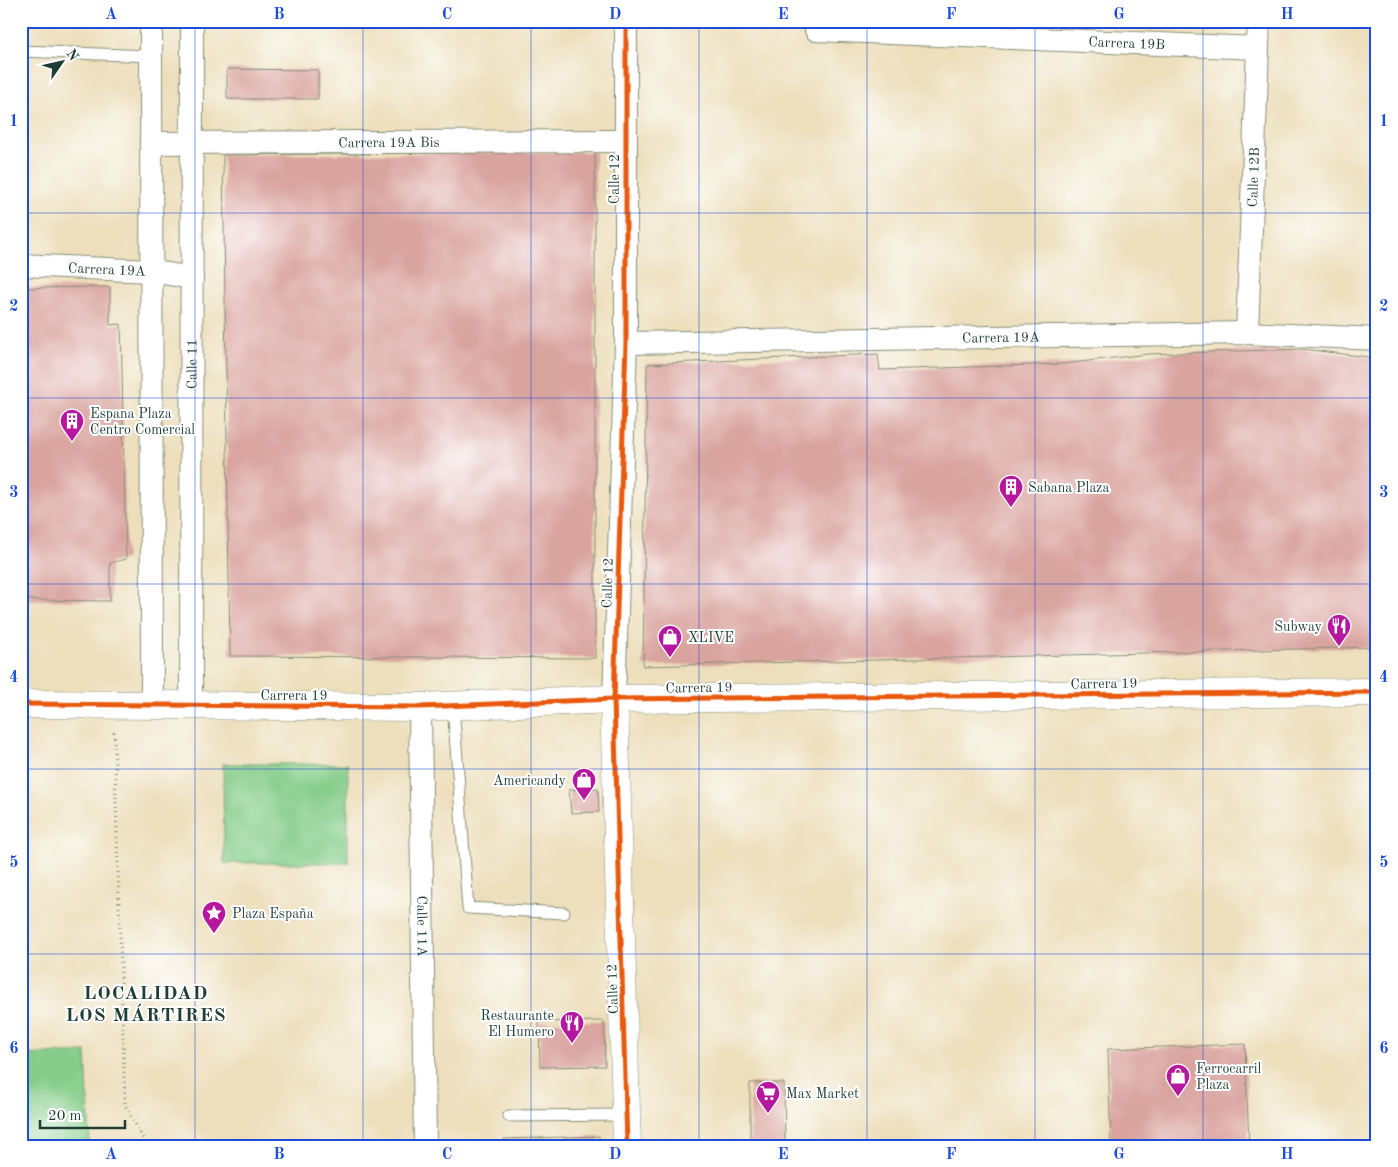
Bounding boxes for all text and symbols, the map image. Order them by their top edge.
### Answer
text: A [105,7,117,23]
text: B [273,7,285,23]
text: C [442,7,452,23]
text: D [609,7,621,23]
text: E [777,7,789,23]
text: F [946,7,957,23]
text: G [1113,7,1125,23]
text: H [1280,7,1294,23]
street label: Carrera 19B [1088,35,1165,52]
north arrow [38,38,88,88]
text: N [63,47,81,64]
text: 1 [9,114,19,130]
text: 1 [1379,114,1389,130]
street label: Carrera 19A Bis [338,136,440,150]
street label: Calle 12B [1246,147,1262,207]
street label: Calle 12 [608,154,622,204]
street label: Carrera 19A [68,261,146,279]
text: 2 [9,299,19,315]
text: 2 [1379,299,1389,315]
street label: Carrera 19A [962,330,1040,346]
street label: Calle 11 [185,339,200,389]
place label: Espana Plaza Centro Comercial [90,407,195,437]
building icon: Espana Plaza Centro Comercial [59,408,85,442]
building icon: Sabana Plaza [998,474,1024,508]
place label: Sabana Plaza [1028,481,1109,495]
text: 3 [9,485,19,501]
text: 3 [1379,485,1389,501]
street label: Calle 12 [600,558,616,608]
restaurant icon: Subway [1326,613,1352,647]
place label: Subway [1274,620,1323,634]
shop icon: XLIVE [657,624,683,658]
place label: XLIVE [688,631,734,645]
text: 4 [9,670,19,686]
text: 4 [1379,670,1389,686]
street label: Carrera 19 [1070,676,1138,692]
street label: Carrera 19 [665,680,733,696]
street label: Carrera 19 [260,689,328,703]
shop icon: Americandy [571,767,597,801]
place label: Americandy [493,774,567,788]
text: 5 [9,855,19,871]
text: 5 [1379,855,1389,871]
street label: Calle 11A [414,895,429,957]
place icon: Plaza España [201,900,227,934]
place label: Plaza España [232,907,314,921]
street label: Calle 12 [605,964,621,1014]
district label: LOCALIDAD LOS MÁRTIRES [65,985,227,1026]
place label: Restaurante El Humero [481,1009,554,1039]
restaurant icon: Restaurante El Humero [559,1010,585,1044]
text: 6 [9,1041,19,1057]
text: 6 [1379,1041,1389,1057]
place label: Ferrocarril Plaza [1196,1062,1262,1092]
shop icon: Ferrocarril Plaza [1165,1063,1191,1097]
supermarket icon: Max Market [755,1080,781,1114]
place label: Max Market [786,1087,859,1101]
scale bar [40,1097,125,1129]
text: 20 m [48,1109,82,1124]
text: A [105,1147,117,1163]
text: B [273,1147,285,1163]
text: C [442,1147,452,1163]
text: D [609,1147,621,1163]
text: E [777,1147,789,1163]
text: F [946,1147,957,1163]
text: G [1113,1147,1125,1163]
text: H [1280,1147,1294,1163]

